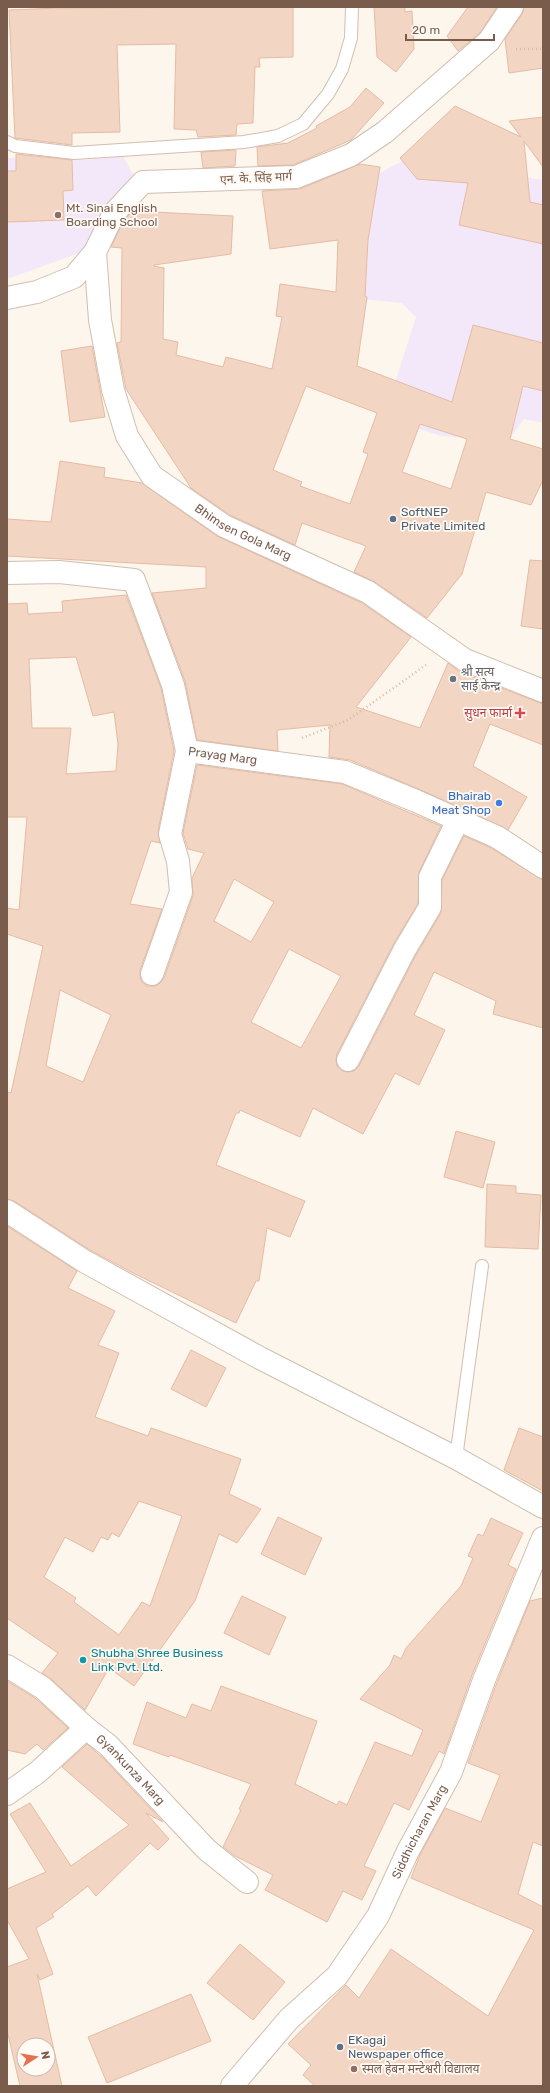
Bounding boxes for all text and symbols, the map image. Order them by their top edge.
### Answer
scale bar [406,16,494,42]
text: 20 m [412,23,440,37]
street label: एन. के. सिंह मार्ग [220,168,293,187]
place label: Mt. Sinai English Boarding School [66,201,158,229]
marker: Mt. Sinai English Boarding School [53,210,63,220]
street label: Bhimsen Gola Marg [192,501,294,563]
place label: SoftNEP Private Limited [401,505,485,533]
marker: SoftNEP Private Limited [388,514,398,524]
place label: श्री सत्य साई केन्द्र [461,664,501,693]
marker: श्री सत्य साई केन्द्र [448,674,458,684]
place label: सुधन फार्मा [464,706,513,721]
marker: सुधन फार्मा [515,708,525,718]
street label: Prayag Marg [187,744,258,767]
place label: Bhairab Meat Shop [432,789,491,817]
marker: Bhairab Meat Shop [494,798,504,808]
place label: Shubha Shree Business Link Pvt. Ltd. [91,1646,223,1674]
marker: Shubha Shree Business Link Pvt. Ltd. [78,1655,88,1665]
street label: Gyankunza Marg [93,1731,168,1808]
street label: Siddhicharan Marg [389,1782,450,1881]
place label: EKagaj Newspaper office [348,2033,444,2061]
north arrow [16,2037,56,2077]
marker: EKagaj Newspaper office [335,2042,345,2052]
text: N [38,2050,52,2060]
place label: स्मल हेबन मन्टेश्वरी विद्यालय [362,2061,481,2076]
marker: स्मल हेबन मन्टेश्वरी विद्यालय [349,2064,359,2074]

